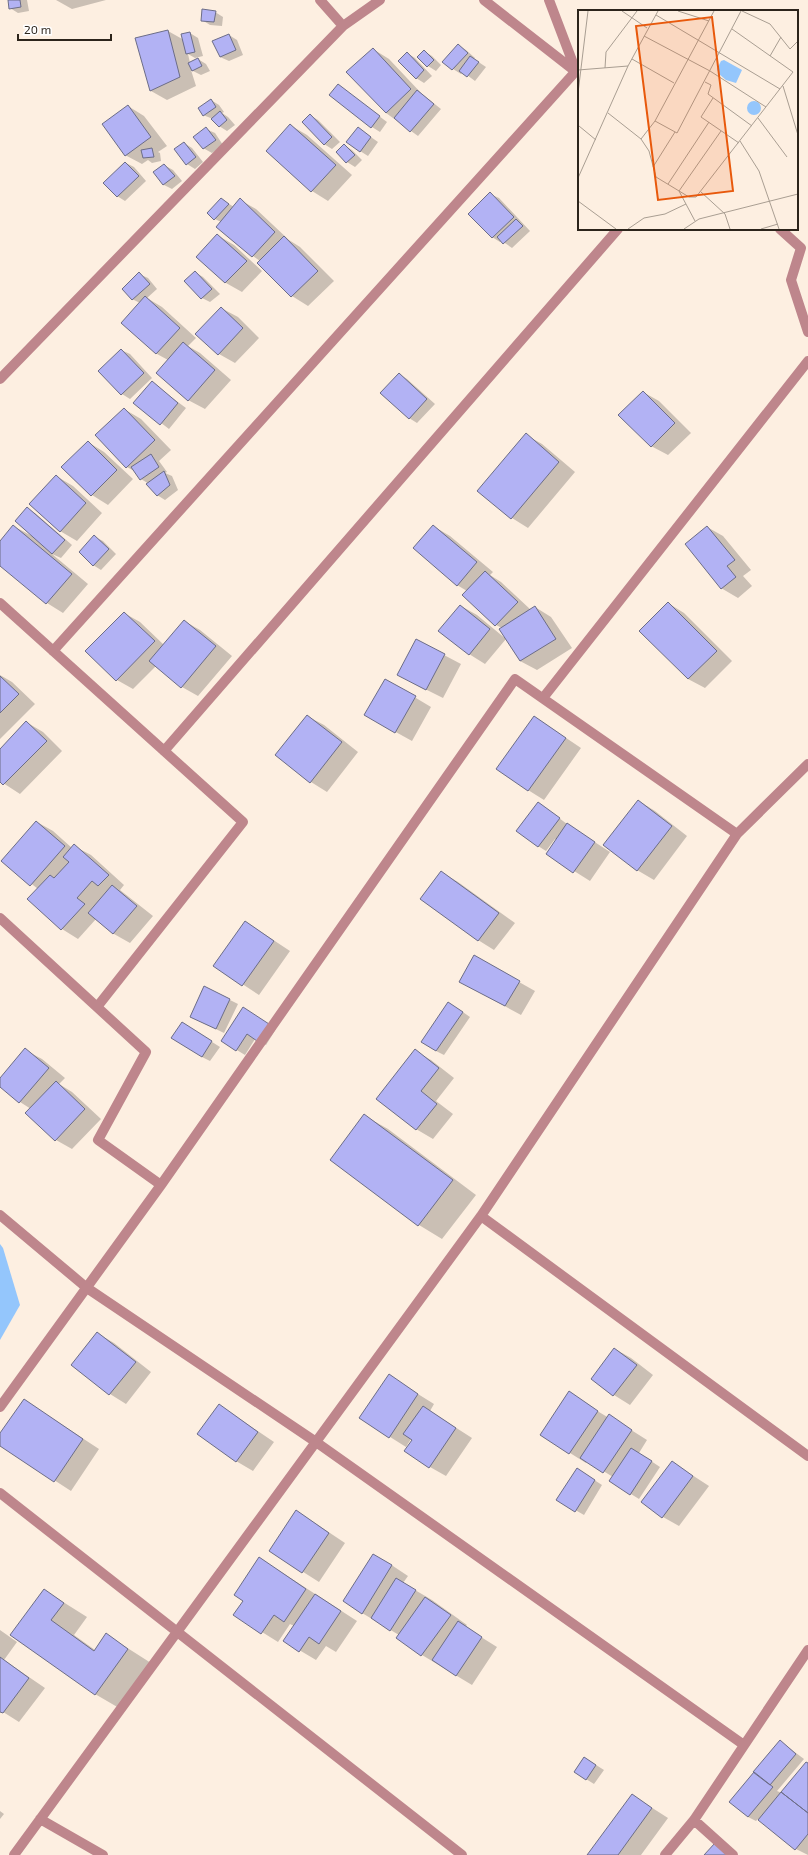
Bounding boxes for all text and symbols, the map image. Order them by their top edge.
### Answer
inset map [578,10,798,230]
scale bar [18,16,111,42]
text: 20 m [24,22,51,36]

